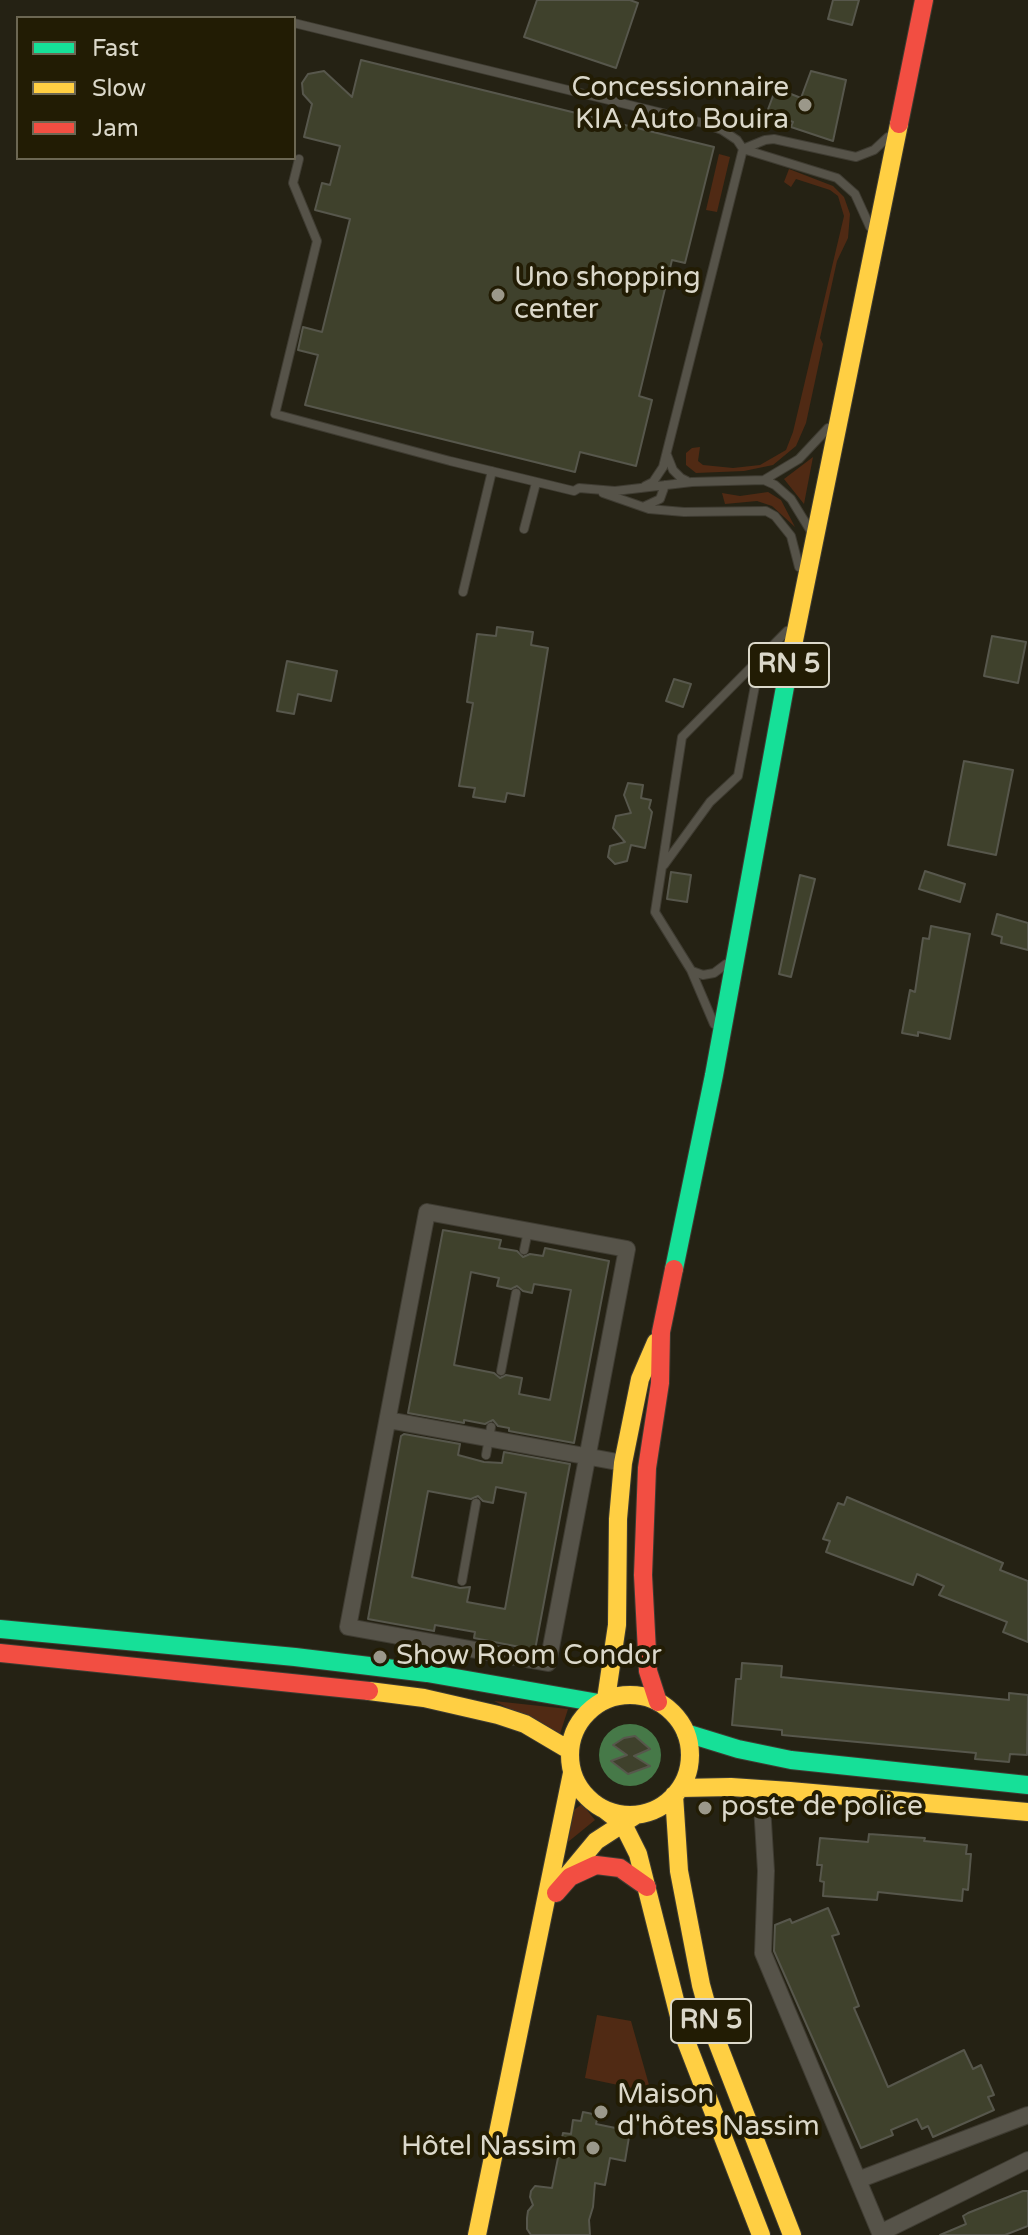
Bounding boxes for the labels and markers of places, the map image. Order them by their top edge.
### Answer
place label: Concessionnaire KIA Auto Bouira [571,72,789,138]
marker: Concessionnaire KIA Auto Bouira [796,96,814,114]
place label: Uno shopping center [514,262,701,328]
marker: Uno shopping center [489,286,507,304]
place label: Show Room Condor [396,1640,662,1674]
marker: Show Room Condor [371,1648,389,1666]
place label: poste de police [721,1791,923,1825]
marker: poste de police [696,1799,714,1817]
place label: Maison d'hôtes Nassim [617,2079,820,2145]
marker: Maison d'hôtes Nassim [592,2103,610,2121]
place label: Hôtel Nassim [401,2131,577,2165]
marker: Hôtel Nassim [584,2139,602,2157]

